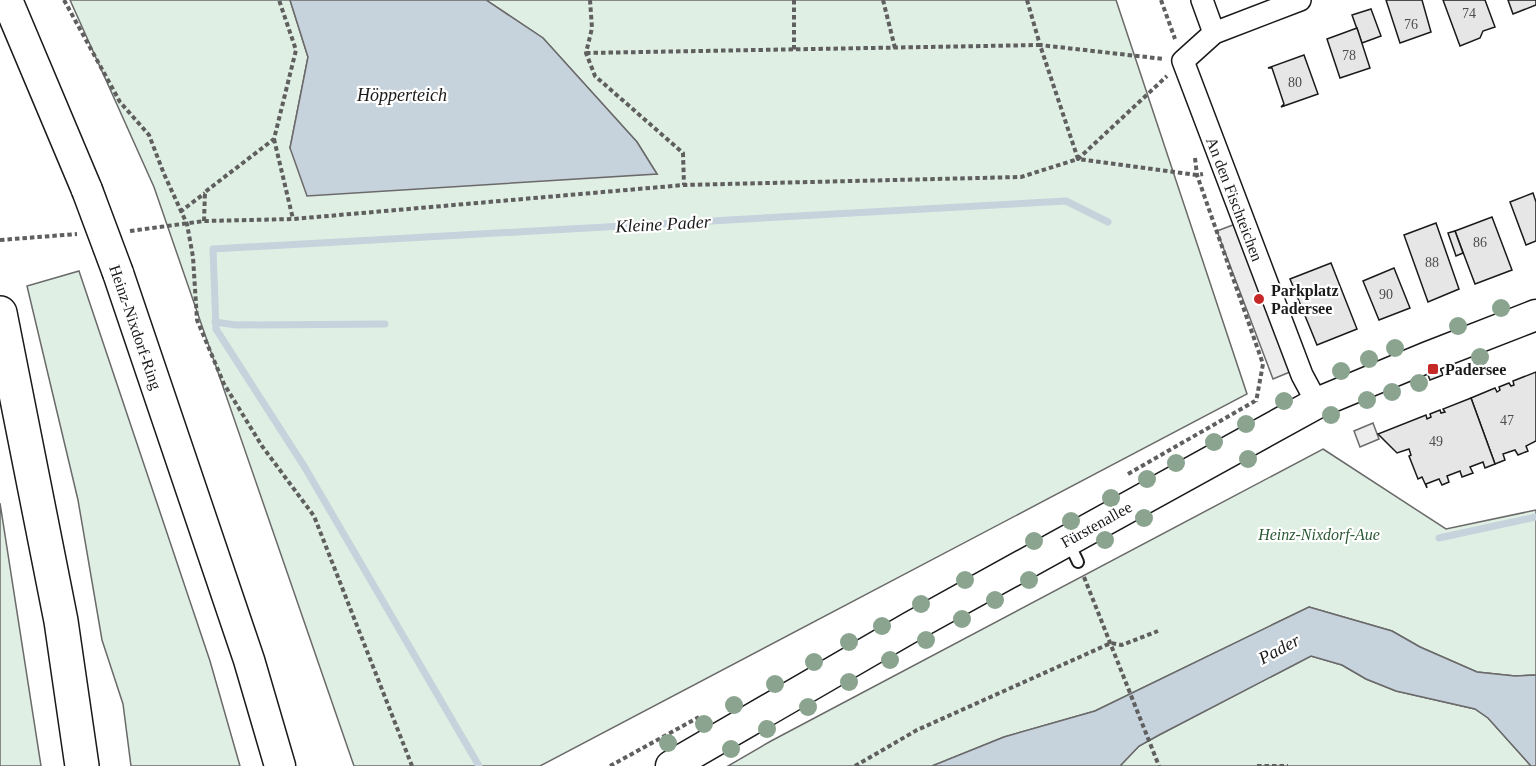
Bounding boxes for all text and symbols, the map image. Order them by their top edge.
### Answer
house number: 74 [1462,6,1476,21]
house number: 76 [1404,17,1418,32]
house number: 78 [1342,48,1356,63]
house number: 80 [1288,75,1302,90]
water label: Höpperteich [356,85,447,105]
street label: An den Fischteichen [1203,135,1266,264]
water label: Kleine Pader [614,211,712,237]
house number: 86 [1473,235,1487,250]
house number: 88 [1425,255,1439,270]
street label: Heinz-Nixdorf-Ring [105,263,165,392]
place label: Parkplatz Padersee [1271,282,1339,317]
house number: 90 [1379,287,1393,302]
marker: Parkplatz Padersee [1252,292,1266,306]
place label: Padersee [1445,361,1506,378]
marker: Padersee [1426,362,1440,376]
house number: 47 [1500,413,1514,428]
house number: 49 [1429,434,1443,449]
street label: Fürstenallee [1058,498,1135,551]
park label: Heinz-Nixdorf-Aue [1257,526,1380,544]
water label: Pader [1254,629,1304,669]

